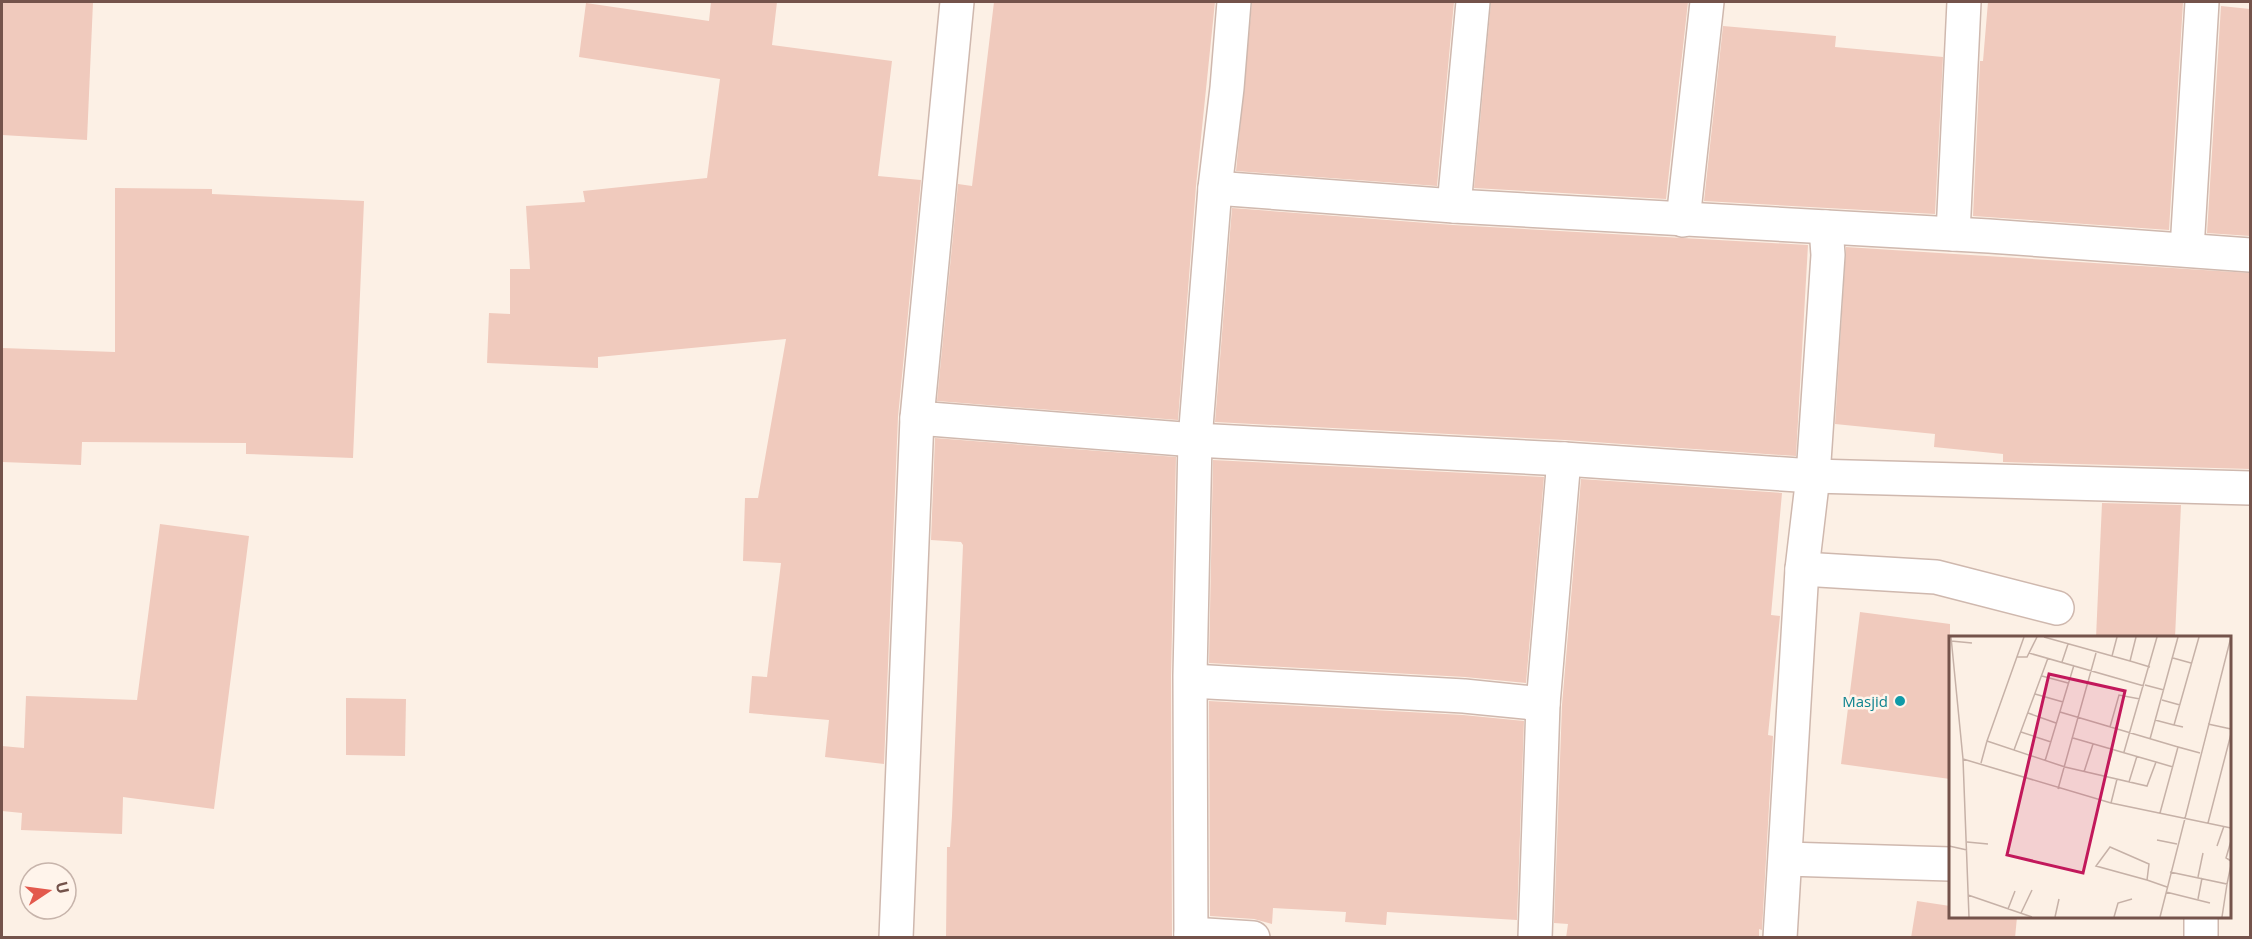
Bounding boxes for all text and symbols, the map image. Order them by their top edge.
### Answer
inset map [1949,636,2231,918]
place label: Masjid [1842,691,1888,711]
marker: Masjid [1893,694,1907,708]
north arrow [18,861,78,921]
text: U [51,879,75,896]

